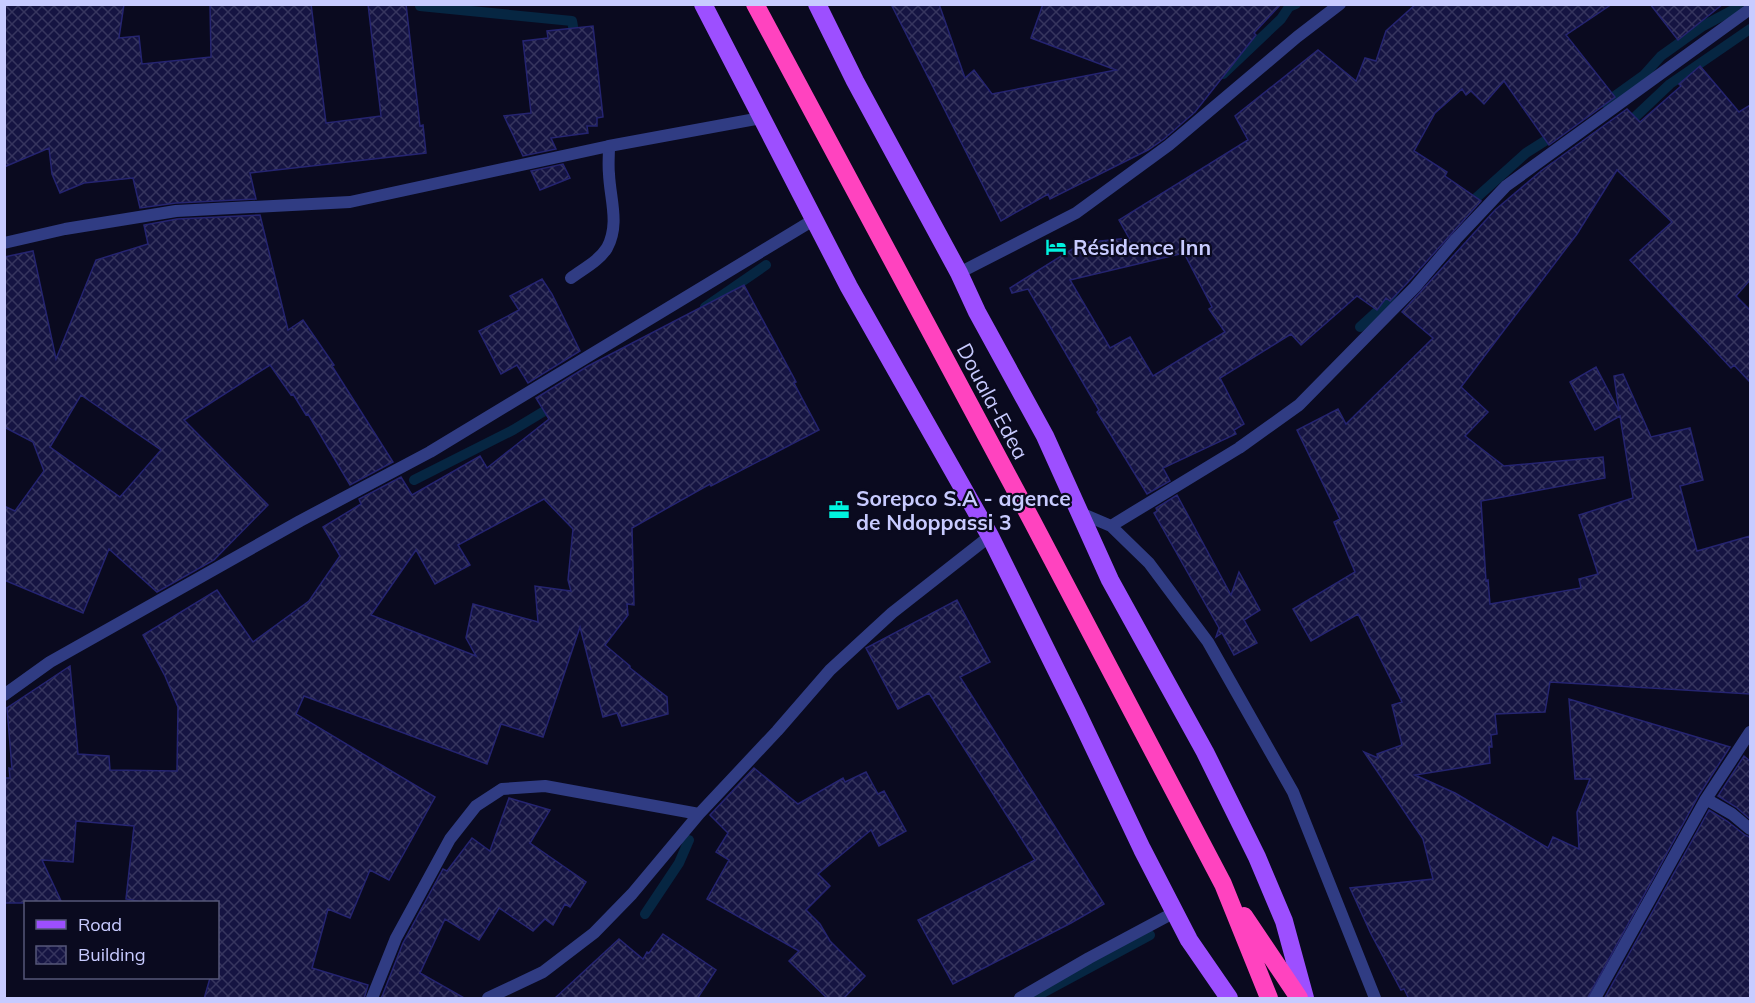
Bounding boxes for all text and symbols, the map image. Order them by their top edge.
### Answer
place label: Résidence Inn [1073,234,1211,260]
hotel icon: Résidence Inn [1044,235,1068,259]
street label: Douala-Edea [952,338,1034,464]
place label: Sorepco S.A - agence de Ndoppassi 3 [856,485,1071,535]
office icon: Sorepco S.A - agence de Ndoppassi 3 [827,498,851,522]
legend [24,901,219,979]
text: Road [78,913,122,936]
text: Building [78,943,146,966]

